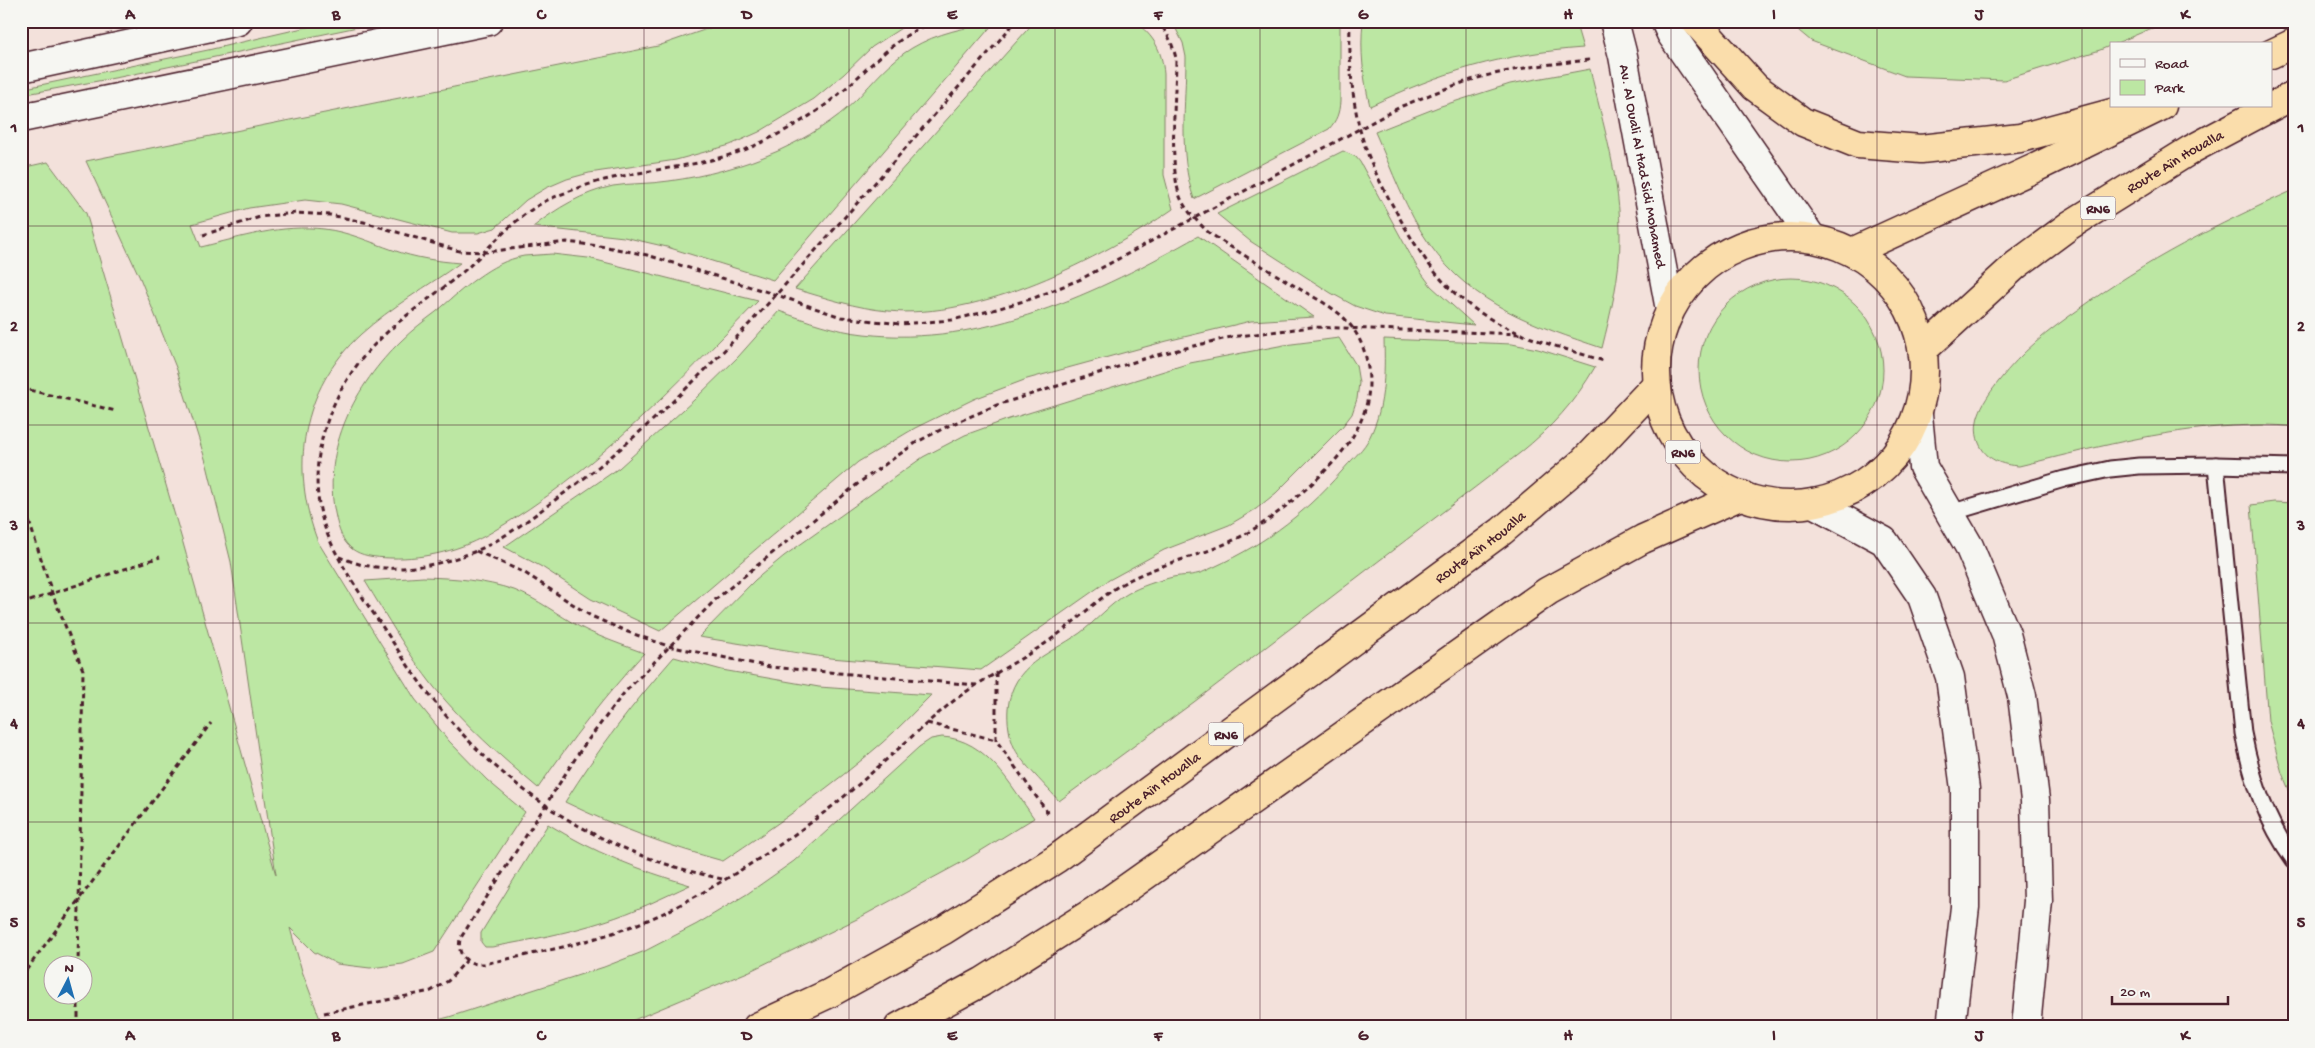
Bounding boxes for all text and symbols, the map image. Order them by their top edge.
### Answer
text: A [124,7,136,26]
text: B [331,7,341,26]
text: C [536,7,547,26]
text: D [740,7,753,26]
text: E [947,7,958,26]
text: F [1153,7,1164,26]
text: G [1358,7,1369,26]
text: H [1563,7,1573,26]
text: I [1772,7,1776,26]
text: J [1974,7,1985,26]
text: K [2180,7,2192,26]
legend [2110,42,2272,108]
text: Road [2155,56,2189,74]
street label: Av. Al Ouali Al Had Sidi Mohamed [1614,63,1669,271]
text: Park [2154,80,2185,98]
text: 1 [10,120,17,139]
text: 1 [2297,120,2304,139]
street label: Route Aïn Houalla [2124,127,2228,198]
road number: RN6 [2080,197,2116,220]
text: 2 [10,319,18,338]
text: 2 [2297,319,2305,338]
road number: RN6 [1666,441,1700,464]
street label: Route Aïn Houalla [1432,507,1531,588]
text: 3 [9,518,18,537]
text: 3 [2296,518,2305,537]
text: 4 [9,716,18,735]
text: 4 [2296,716,2305,735]
road number: RN6 [1208,722,1244,746]
street label: Route Aïn Houalla [1106,748,1205,828]
text: 5 [10,915,19,934]
text: 5 [2297,915,2306,934]
north arrow [42,956,92,1006]
text: N [64,961,75,978]
scale bar [2112,973,2229,1005]
text: 20 m [2120,984,2150,1002]
text: A [124,1028,136,1047]
text: B [331,1028,341,1047]
text: C [536,1028,547,1047]
text: D [740,1028,753,1047]
text: E [947,1028,958,1047]
text: F [1153,1028,1164,1047]
text: G [1358,1028,1369,1047]
text: H [1563,1028,1573,1047]
text: I [1772,1028,1776,1047]
text: J [1974,1028,1985,1047]
text: K [2180,1028,2192,1047]

